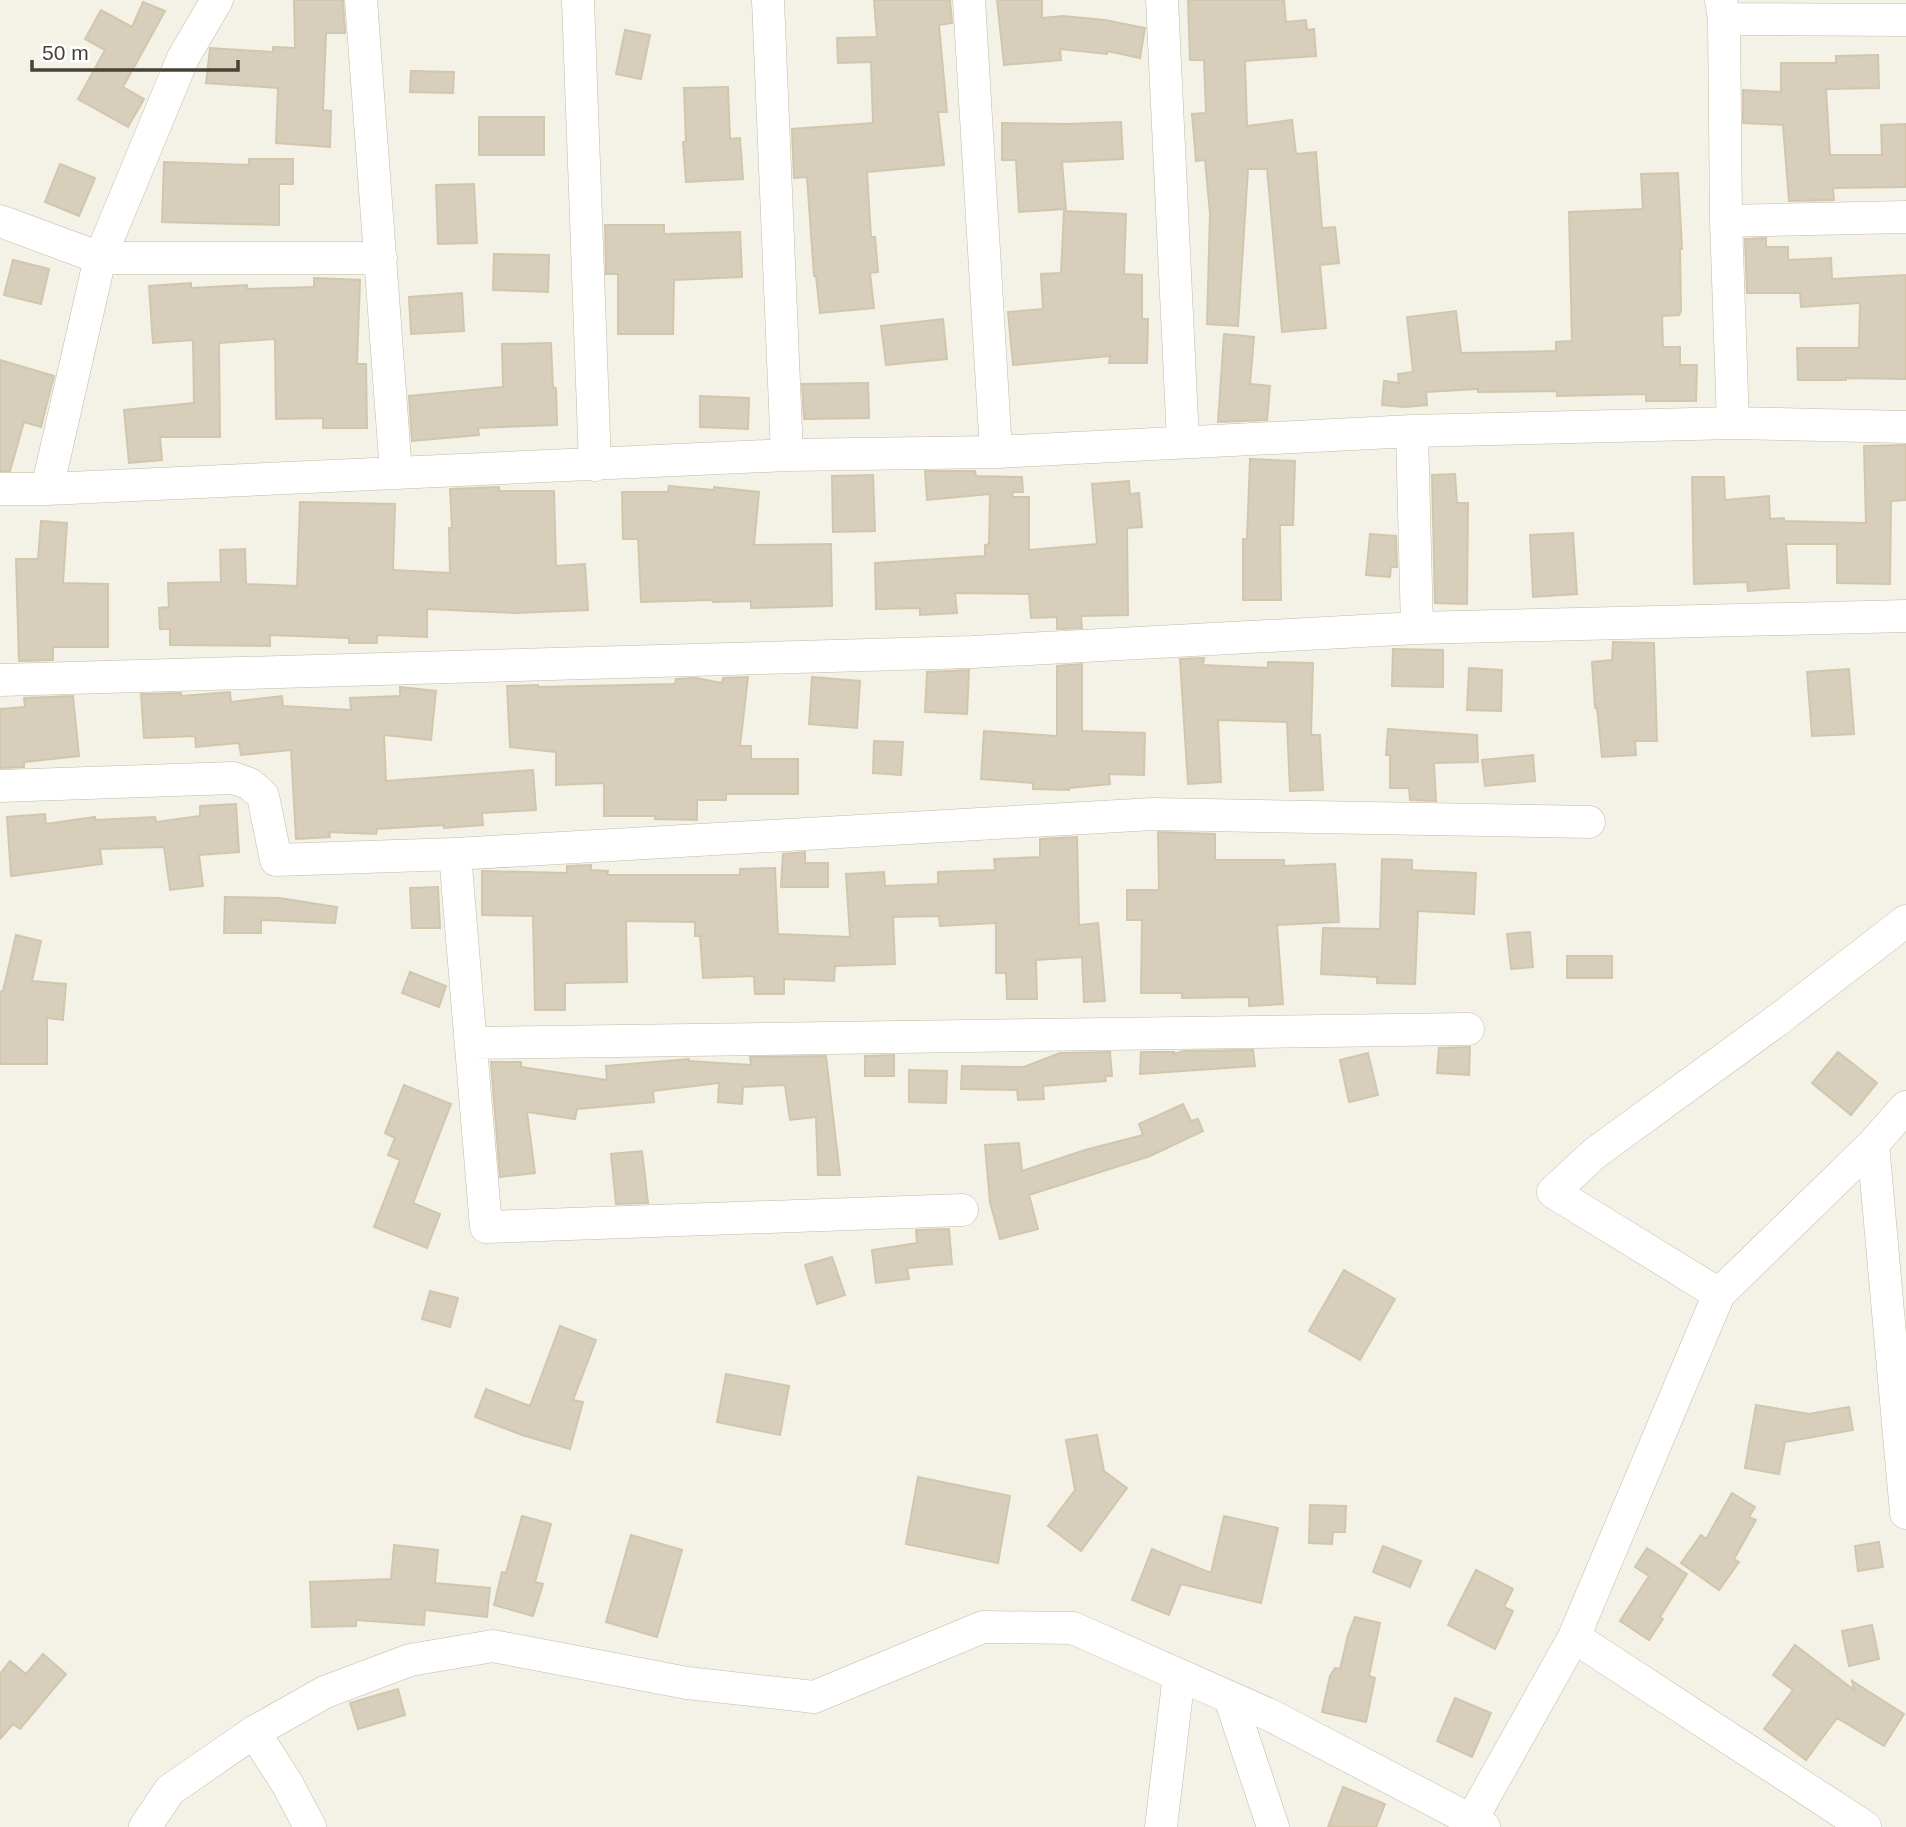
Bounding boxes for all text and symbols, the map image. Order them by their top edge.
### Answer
scale bar [32,28,238,72]
text: 50 m [42,41,89,64]

